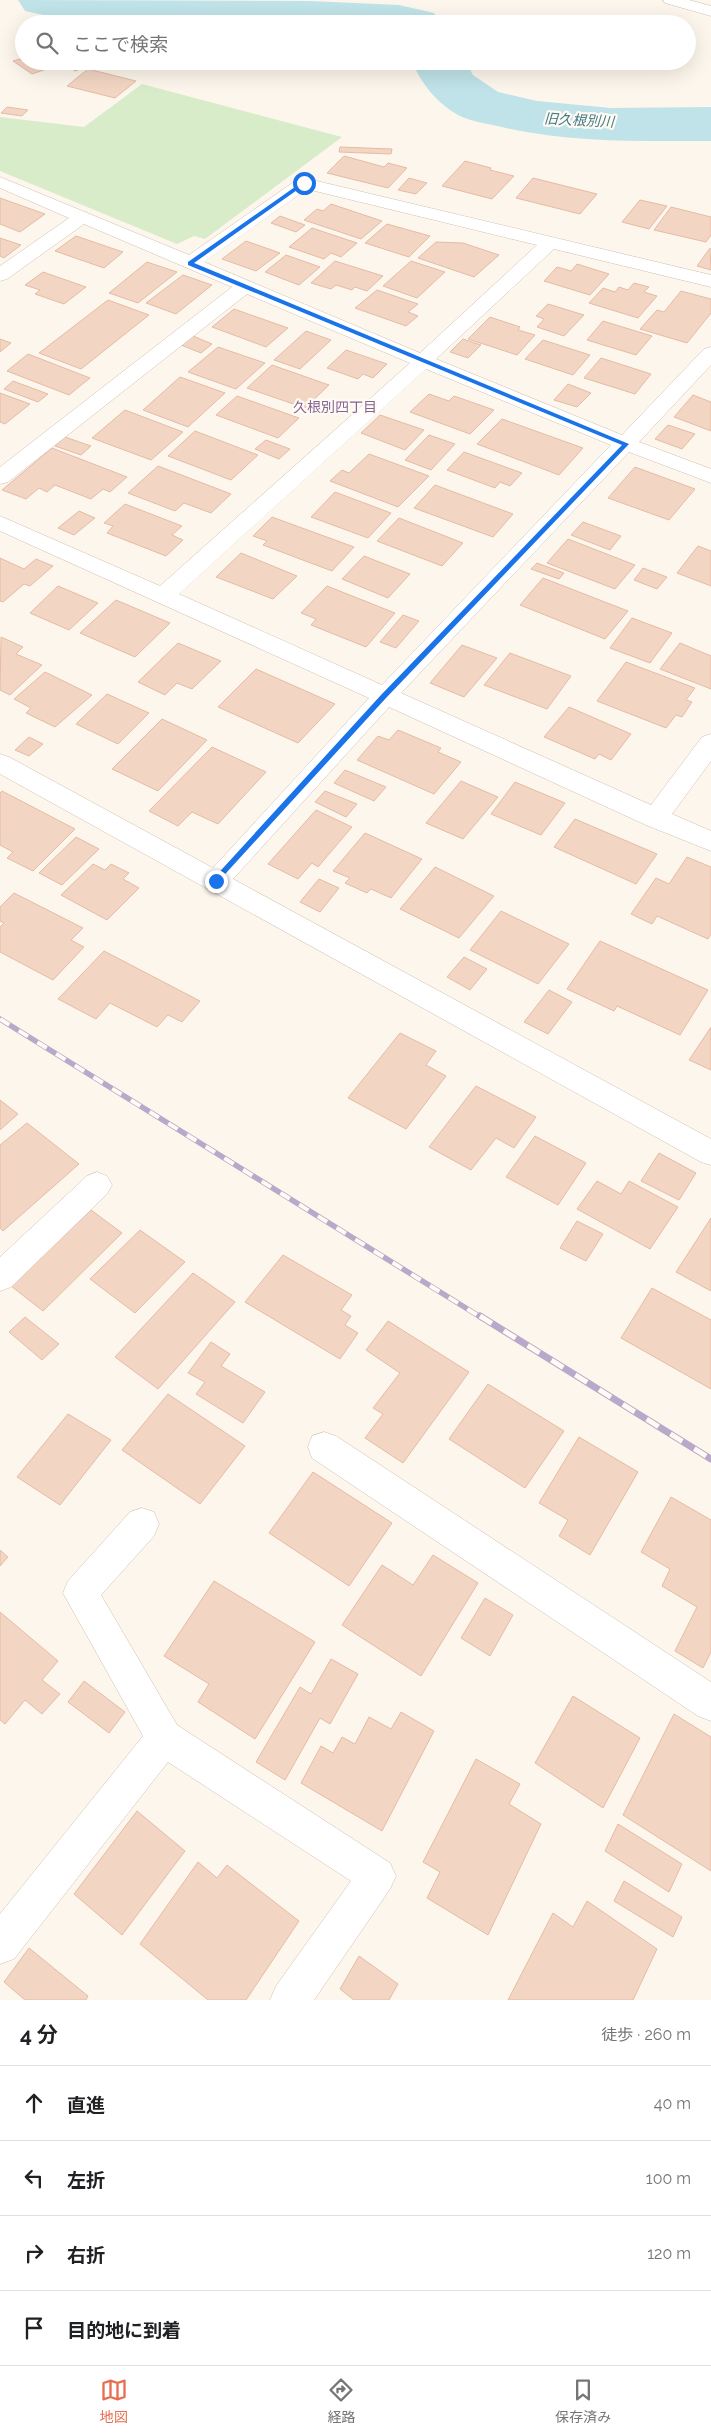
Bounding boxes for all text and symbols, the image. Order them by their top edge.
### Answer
search box [15,15,696,70]
icon: search [33,29,61,57]
text: ここで検索 [73,33,168,55]
water label: 旧久根別川 [544,110,616,130]
route start [293,172,316,195]
district label: 久根別四丁目 [293,399,377,415]
route end [205,870,228,893]
text: 4 分 [20,2022,58,2047]
text: 徒歩 · 260 m [601,2025,691,2044]
icon: ahead [20,2089,48,2117]
text: 直進 [67,2094,105,2116]
text: 40 m [654,2094,691,2113]
icon: left [20,2164,48,2192]
text: 左折 [67,2169,105,2191]
text: 100 m [646,2169,691,2188]
icon: right [20,2239,48,2267]
text: 右折 [67,2244,105,2266]
text: 120 m [647,2244,691,2263]
icon: arrive [20,2314,48,2342]
text: 目的地に到着 [67,2319,181,2341]
tab: 地図 [100,2376,128,2426]
tab: 経路 [327,2376,355,2426]
tab: 保存済み [555,2376,611,2426]

